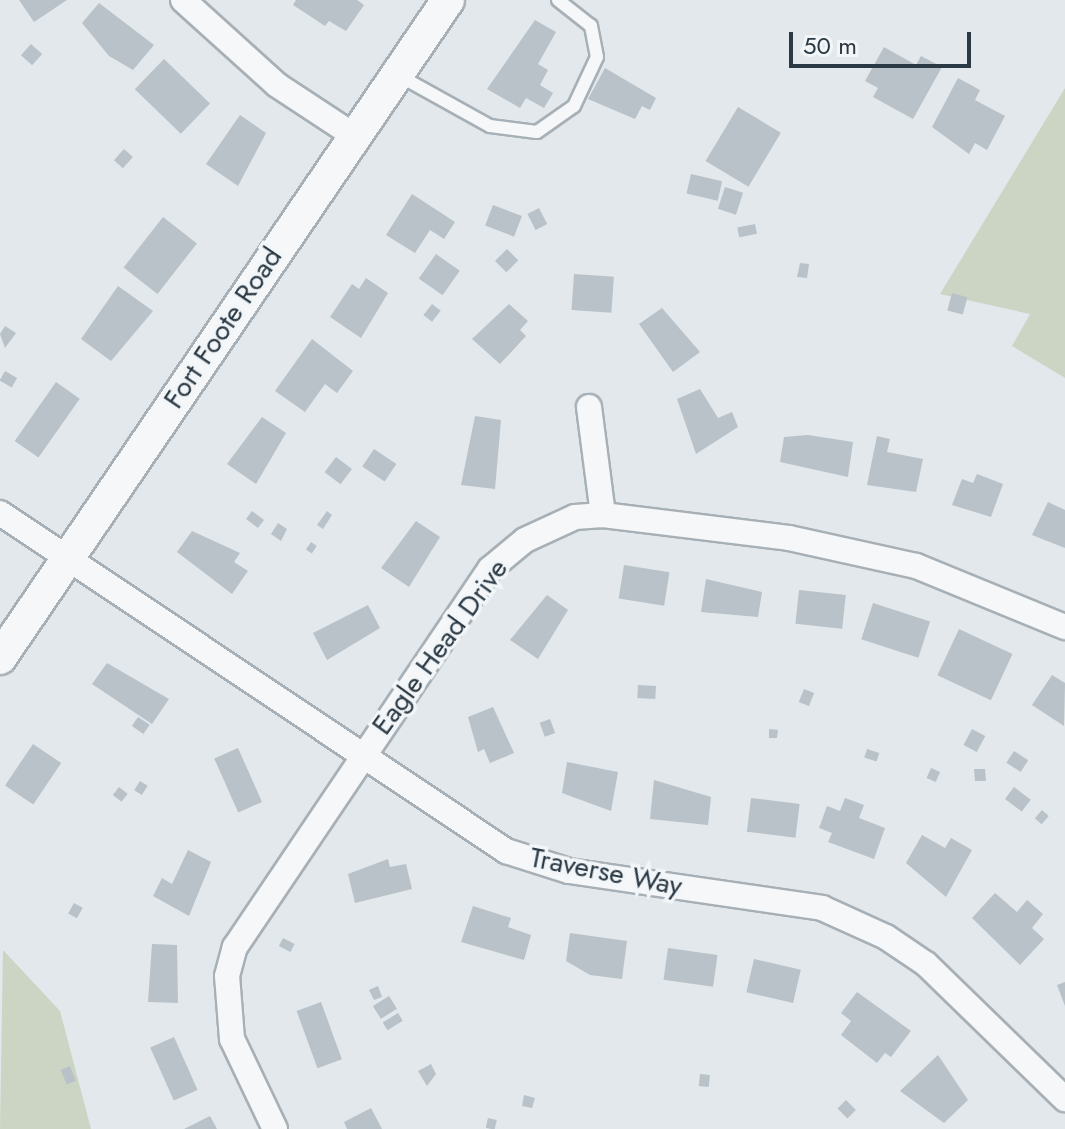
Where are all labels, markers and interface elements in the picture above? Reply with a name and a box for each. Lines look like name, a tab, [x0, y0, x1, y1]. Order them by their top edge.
scale bar	[793, 16, 975, 66]
text: 50 m	[803, 28, 857, 63]
street label: Fort Foote Road	[157, 241, 289, 415]
street label: Eagle Head Drive	[365, 553, 515, 741]
street label: Traverse Way	[527, 841, 685, 903]

